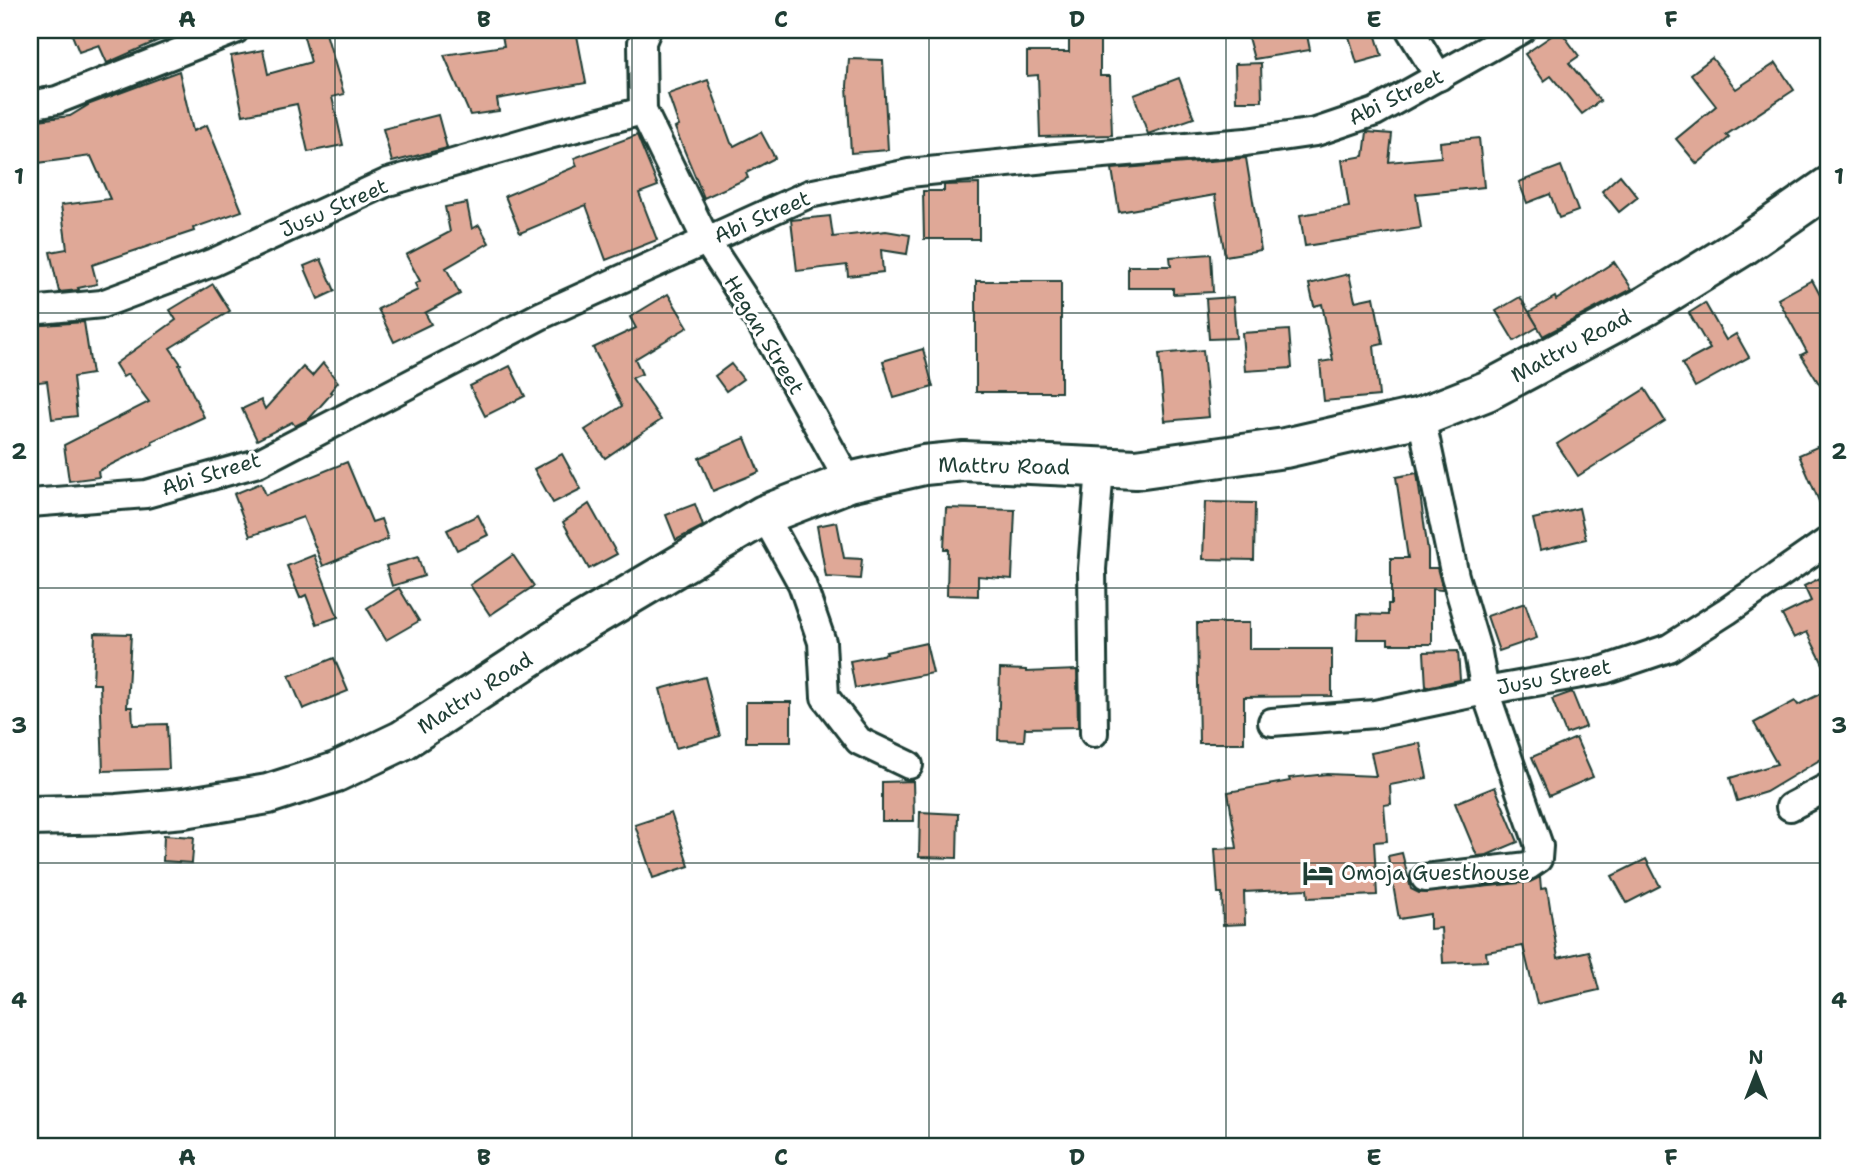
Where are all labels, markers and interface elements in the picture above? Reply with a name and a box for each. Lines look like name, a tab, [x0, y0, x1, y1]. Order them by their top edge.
text: A	[178, 4, 196, 34]
text: B	[477, 4, 491, 34]
text: C	[774, 4, 788, 34]
text: D	[1069, 4, 1085, 34]
text: E	[1366, 4, 1382, 34]
text: F	[1664, 4, 1678, 34]
street label: Abi Street	[1344, 62, 1448, 132]
text: 1	[14, 161, 24, 191]
text: 1	[1834, 161, 1844, 191]
street label: Jusu Street	[276, 172, 392, 244]
street label: Abi Street	[709, 184, 815, 250]
street label: Hegan Street	[717, 270, 811, 400]
street label: Mattru Road	[1506, 303, 1636, 389]
text: 2	[11, 436, 27, 466]
text: 2	[1831, 436, 1847, 466]
street label: Abi Street	[158, 446, 264, 502]
street label: Mattru Road	[938, 451, 1070, 481]
street label: Mattru Road	[412, 645, 538, 741]
street label: Jusu Street	[1495, 652, 1613, 702]
text: 3	[11, 710, 27, 740]
text: 3	[1831, 710, 1847, 740]
hotel icon: Omoja Guesthouse	[1301, 856, 1335, 890]
place label: Omoja Guesthouse	[1341, 859, 1530, 887]
text: 4	[11, 985, 27, 1015]
text: 4	[1831, 985, 1847, 1015]
north arrow	[1722, 1040, 1792, 1110]
text: N	[1748, 1045, 1764, 1070]
text: A	[178, 1142, 196, 1172]
text: B	[477, 1142, 491, 1172]
text: C	[774, 1142, 788, 1172]
text: D	[1069, 1142, 1085, 1172]
text: E	[1366, 1142, 1382, 1172]
text: F	[1664, 1142, 1678, 1172]

